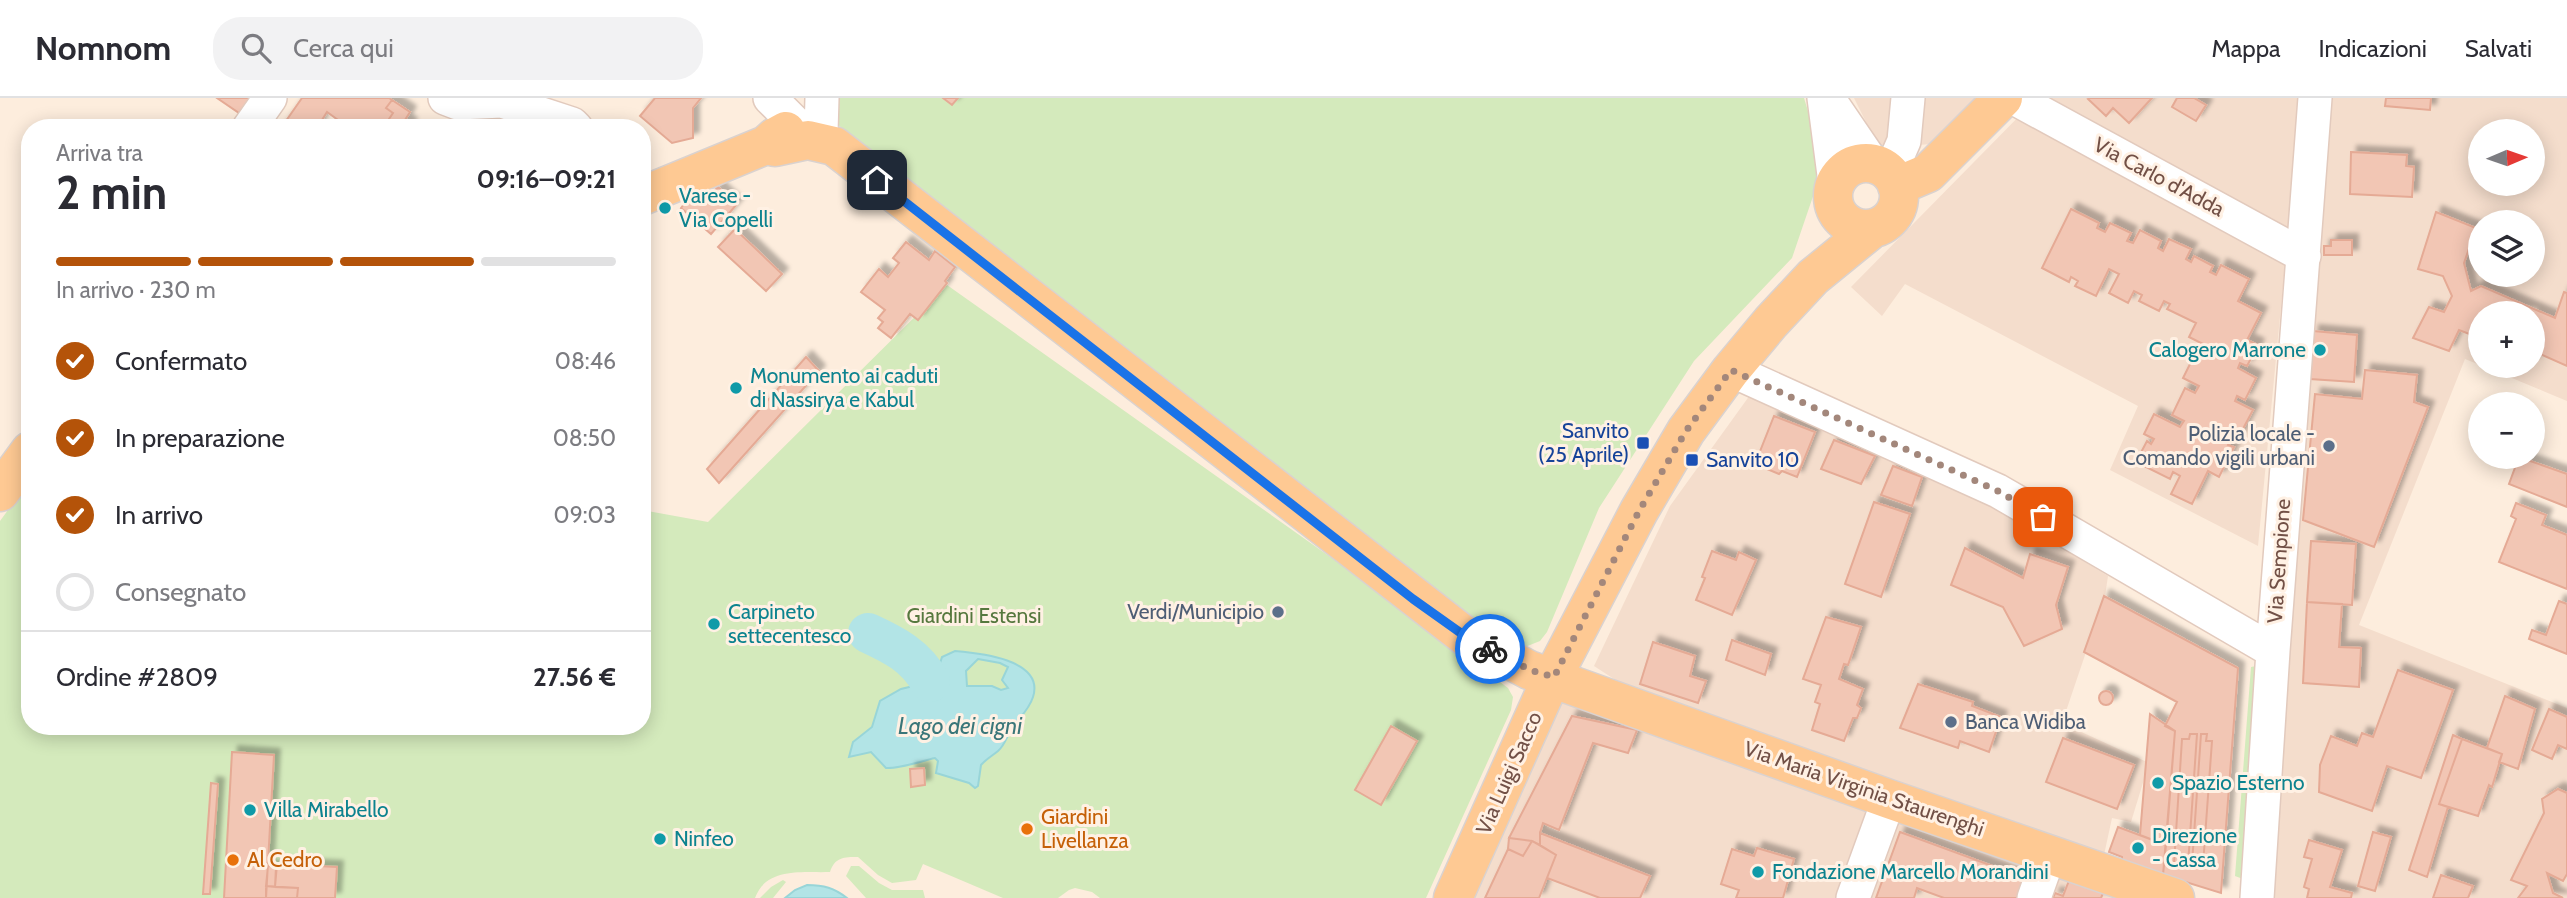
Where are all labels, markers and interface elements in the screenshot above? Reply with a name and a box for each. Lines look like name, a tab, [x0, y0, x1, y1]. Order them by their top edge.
search box	[213, 17, 703, 80]
text: Nomnom	[35, 28, 171, 68]
icon: search	[237, 29, 275, 67]
text: Cerca qui	[293, 32, 394, 64]
text: Mappa	[2211, 34, 2281, 63]
text: Indicazioni	[2319, 34, 2427, 63]
text: Salvati	[2465, 34, 2532, 63]
north arrow	[2468, 119, 2544, 196]
map controls	[2468, 119, 2545, 469]
street label: Via Carlo d'Adda	[2090, 132, 2229, 221]
text: Arriva tra	[56, 139, 143, 167]
pin	[847, 150, 907, 210]
icon: home	[858, 161, 896, 199]
text: 09:16–09:21	[477, 163, 616, 195]
text: 2 min	[56, 165, 167, 221]
place label: Varese - Via Copelli	[679, 183, 773, 232]
marker: Varese - Via Copelli	[657, 200, 673, 216]
button: layers	[2468, 210, 2545, 287]
text: In arrivo · 230 m	[56, 276, 216, 304]
button: +	[2468, 301, 2545, 378]
place label: Calogero Marrone	[2149, 337, 2306, 362]
icon: check	[56, 342, 94, 380]
marker: Calogero Marrone	[2312, 342, 2328, 358]
text: Confermato	[115, 345, 247, 377]
text: 08:46	[555, 347, 616, 375]
place label: Monumento ai caduti di Nassirya e Kabul	[750, 363, 938, 412]
marker: Monumento ai caduti di Nassirya e Kabul	[728, 380, 744, 396]
button: −	[2468, 392, 2545, 469]
place label: Sanvito (25 Aprile)	[1538, 418, 1629, 467]
icon: check	[56, 419, 94, 457]
place label: Polizia locale - Comando vigili urbani	[2123, 421, 2315, 470]
text: In preparazione	[115, 422, 285, 454]
text: 08:50	[553, 424, 616, 452]
marker: Sanvito (25 Aprile)	[1635, 435, 1651, 451]
marker: Polizia locale - Comando vigili urbani	[2321, 438, 2337, 454]
place label: Sanvito 10	[1706, 447, 1799, 472]
marker: Sanvito 10	[1684, 452, 1700, 468]
pin	[2013, 487, 2073, 547]
icon: check	[56, 496, 94, 534]
icon: bag	[2024, 498, 2062, 536]
street label: Via Sempione	[2262, 498, 2295, 624]
text: In arrivo	[115, 499, 203, 531]
text: 09:03	[554, 501, 616, 529]
text: Consegnato	[115, 576, 246, 608]
place label: Carpineto settecentesco	[728, 599, 851, 648]
place label: Verdi/Municipio	[1127, 599, 1264, 624]
park label: Giardini Estensi	[907, 603, 1041, 628]
marker: Verdi/Municipio	[1270, 604, 1286, 620]
courier	[1455, 614, 1525, 684]
marker: Carpineto settecentesco	[706, 616, 722, 632]
icon: bike	[1471, 630, 1509, 668]
text: Ordine #2809	[56, 661, 218, 693]
text: 27.56 €	[533, 661, 616, 693]
street label: Via Luigi Sacco	[1470, 708, 1547, 838]
place label: Banca Widiba	[1965, 709, 2086, 734]
water label: Lago dei cigni	[898, 712, 1023, 740]
marker: Banca Widiba	[1943, 714, 1959, 730]
street label: Via Maria Virginia Staurenghi	[1741, 736, 1987, 841]
place label: Spazio Esterno	[2172, 770, 2304, 795]
marker: Spazio Esterno	[2150, 775, 2166, 791]
place label: Villa Mirabello	[264, 797, 389, 822]
marker: Villa Mirabello	[242, 802, 258, 818]
place label: Giardini Livellanza	[1041, 804, 1129, 853]
marker: Giardini Livellanza	[1019, 821, 1035, 837]
place label: Direzione - Cassa	[2152, 823, 2237, 872]
place label: Ninfeo	[674, 826, 734, 851]
marker: Ninfeo	[652, 831, 668, 847]
marker: Direzione - Cassa	[2130, 840, 2146, 856]
place label: Al Cedro	[247, 847, 322, 872]
marker: Al Cedro	[225, 852, 241, 868]
place label: Fondazione Marcello Morandini	[1772, 859, 2049, 884]
marker: Fondazione Marcello Morandini	[1750, 864, 1766, 880]

